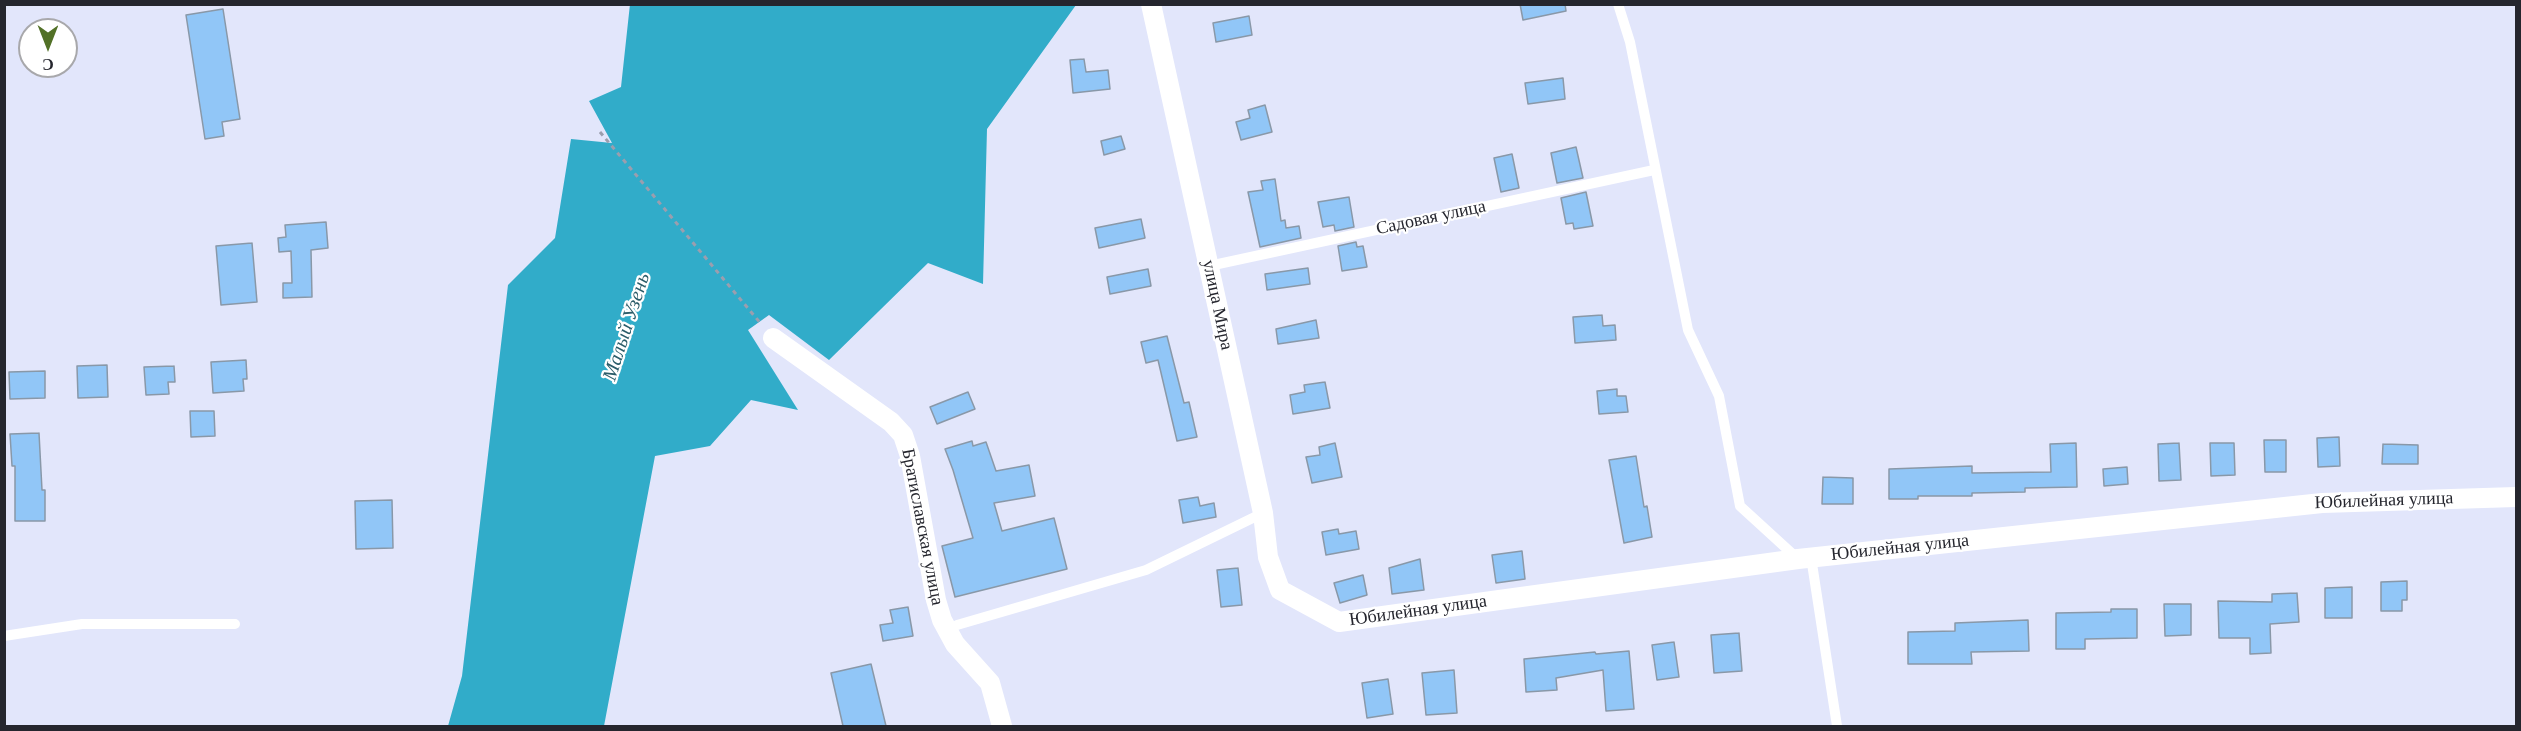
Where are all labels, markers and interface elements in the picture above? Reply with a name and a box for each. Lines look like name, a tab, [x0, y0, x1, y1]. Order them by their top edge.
north arrow	[18, 18, 78, 78]
text: С	[42, 56, 54, 73]
street label: Садовая улица	[1374, 196, 1488, 240]
street label: улица Мира	[1197, 258, 1237, 352]
water label: Малый Узень	[598, 270, 656, 384]
street label: Братиславская улица	[896, 447, 948, 607]
street label: Юбилейная улица	[2314, 488, 2454, 514]
street label: Юбилейная улица	[1830, 530, 1970, 566]
street label: Юбилейная улица	[1348, 591, 1488, 631]

